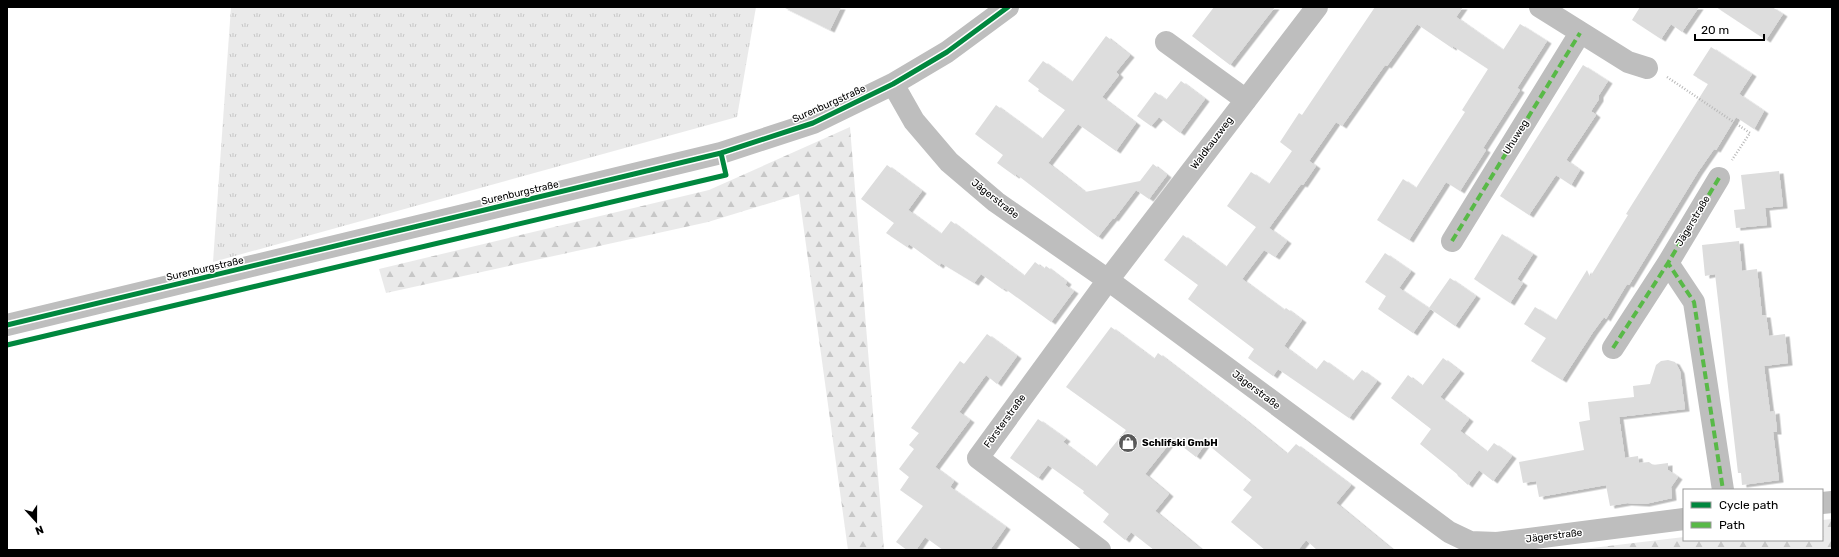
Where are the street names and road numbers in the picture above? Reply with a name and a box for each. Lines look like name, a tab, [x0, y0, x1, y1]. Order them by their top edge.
street label: Surenburgstraße	[790, 82, 868, 126]
street label: Waldkauzweg	[1188, 114, 1236, 172]
street label: Uhuweg	[1501, 117, 1531, 157]
street label: Jägerstraße	[969, 177, 1021, 221]
street label: Surenburgstraße	[480, 178, 560, 208]
street label: Jägerstraße	[1673, 193, 1713, 248]
street label: Surenburgstraße	[165, 254, 245, 284]
street label: Jägerstraße	[1230, 368, 1283, 412]
street label: Försterstraße	[982, 392, 1029, 450]
street label: Jägerstraße	[1525, 527, 1583, 545]

